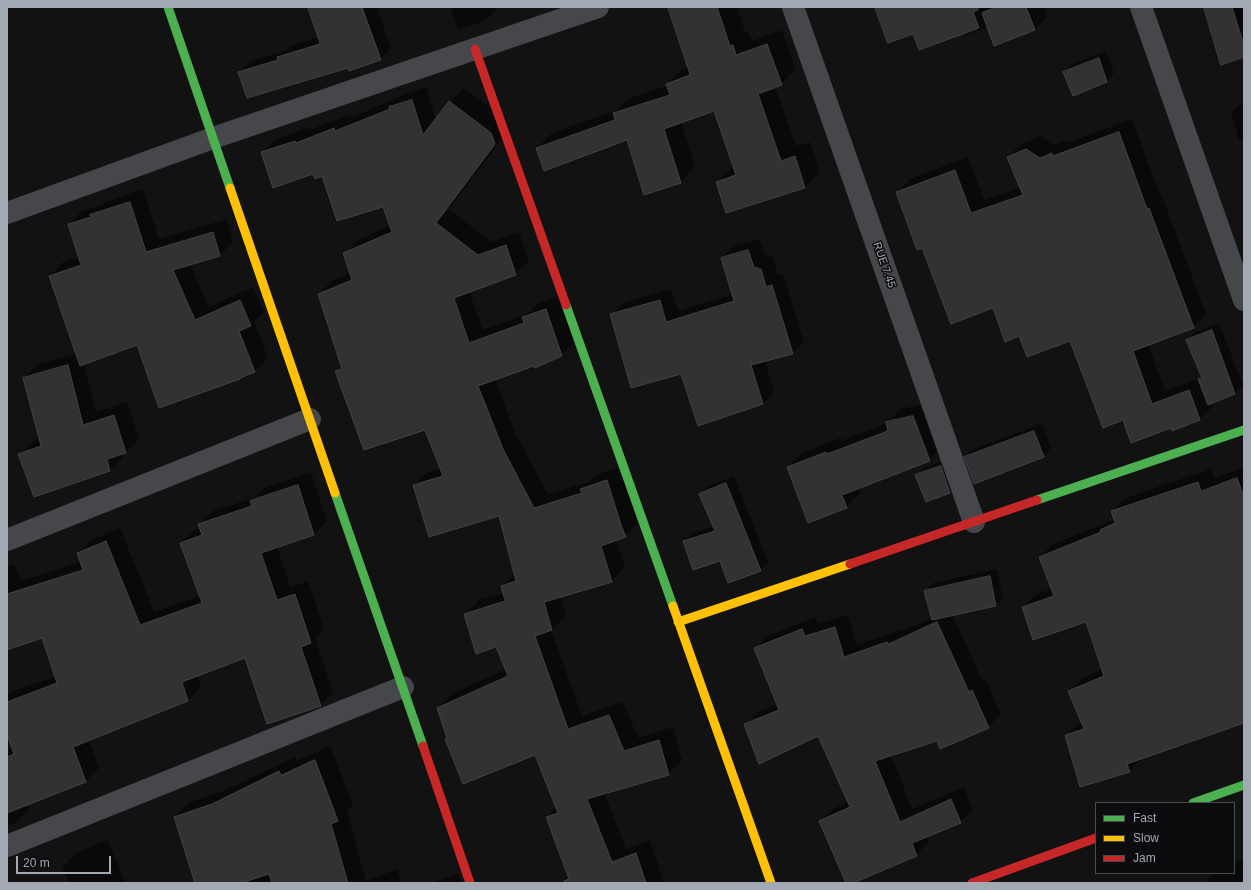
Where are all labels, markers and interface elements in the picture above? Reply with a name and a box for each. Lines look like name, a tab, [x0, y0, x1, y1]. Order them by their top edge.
street label: RUE 7.45	[870, 240, 898, 290]
legend	[1095, 802, 1235, 874]
text: Fast	[1133, 811, 1156, 825]
text: Slow	[1133, 831, 1159, 845]
scale bar	[18, 848, 113, 874]
text: Jam	[1133, 851, 1156, 865]
text: 20 m	[23, 856, 50, 870]

